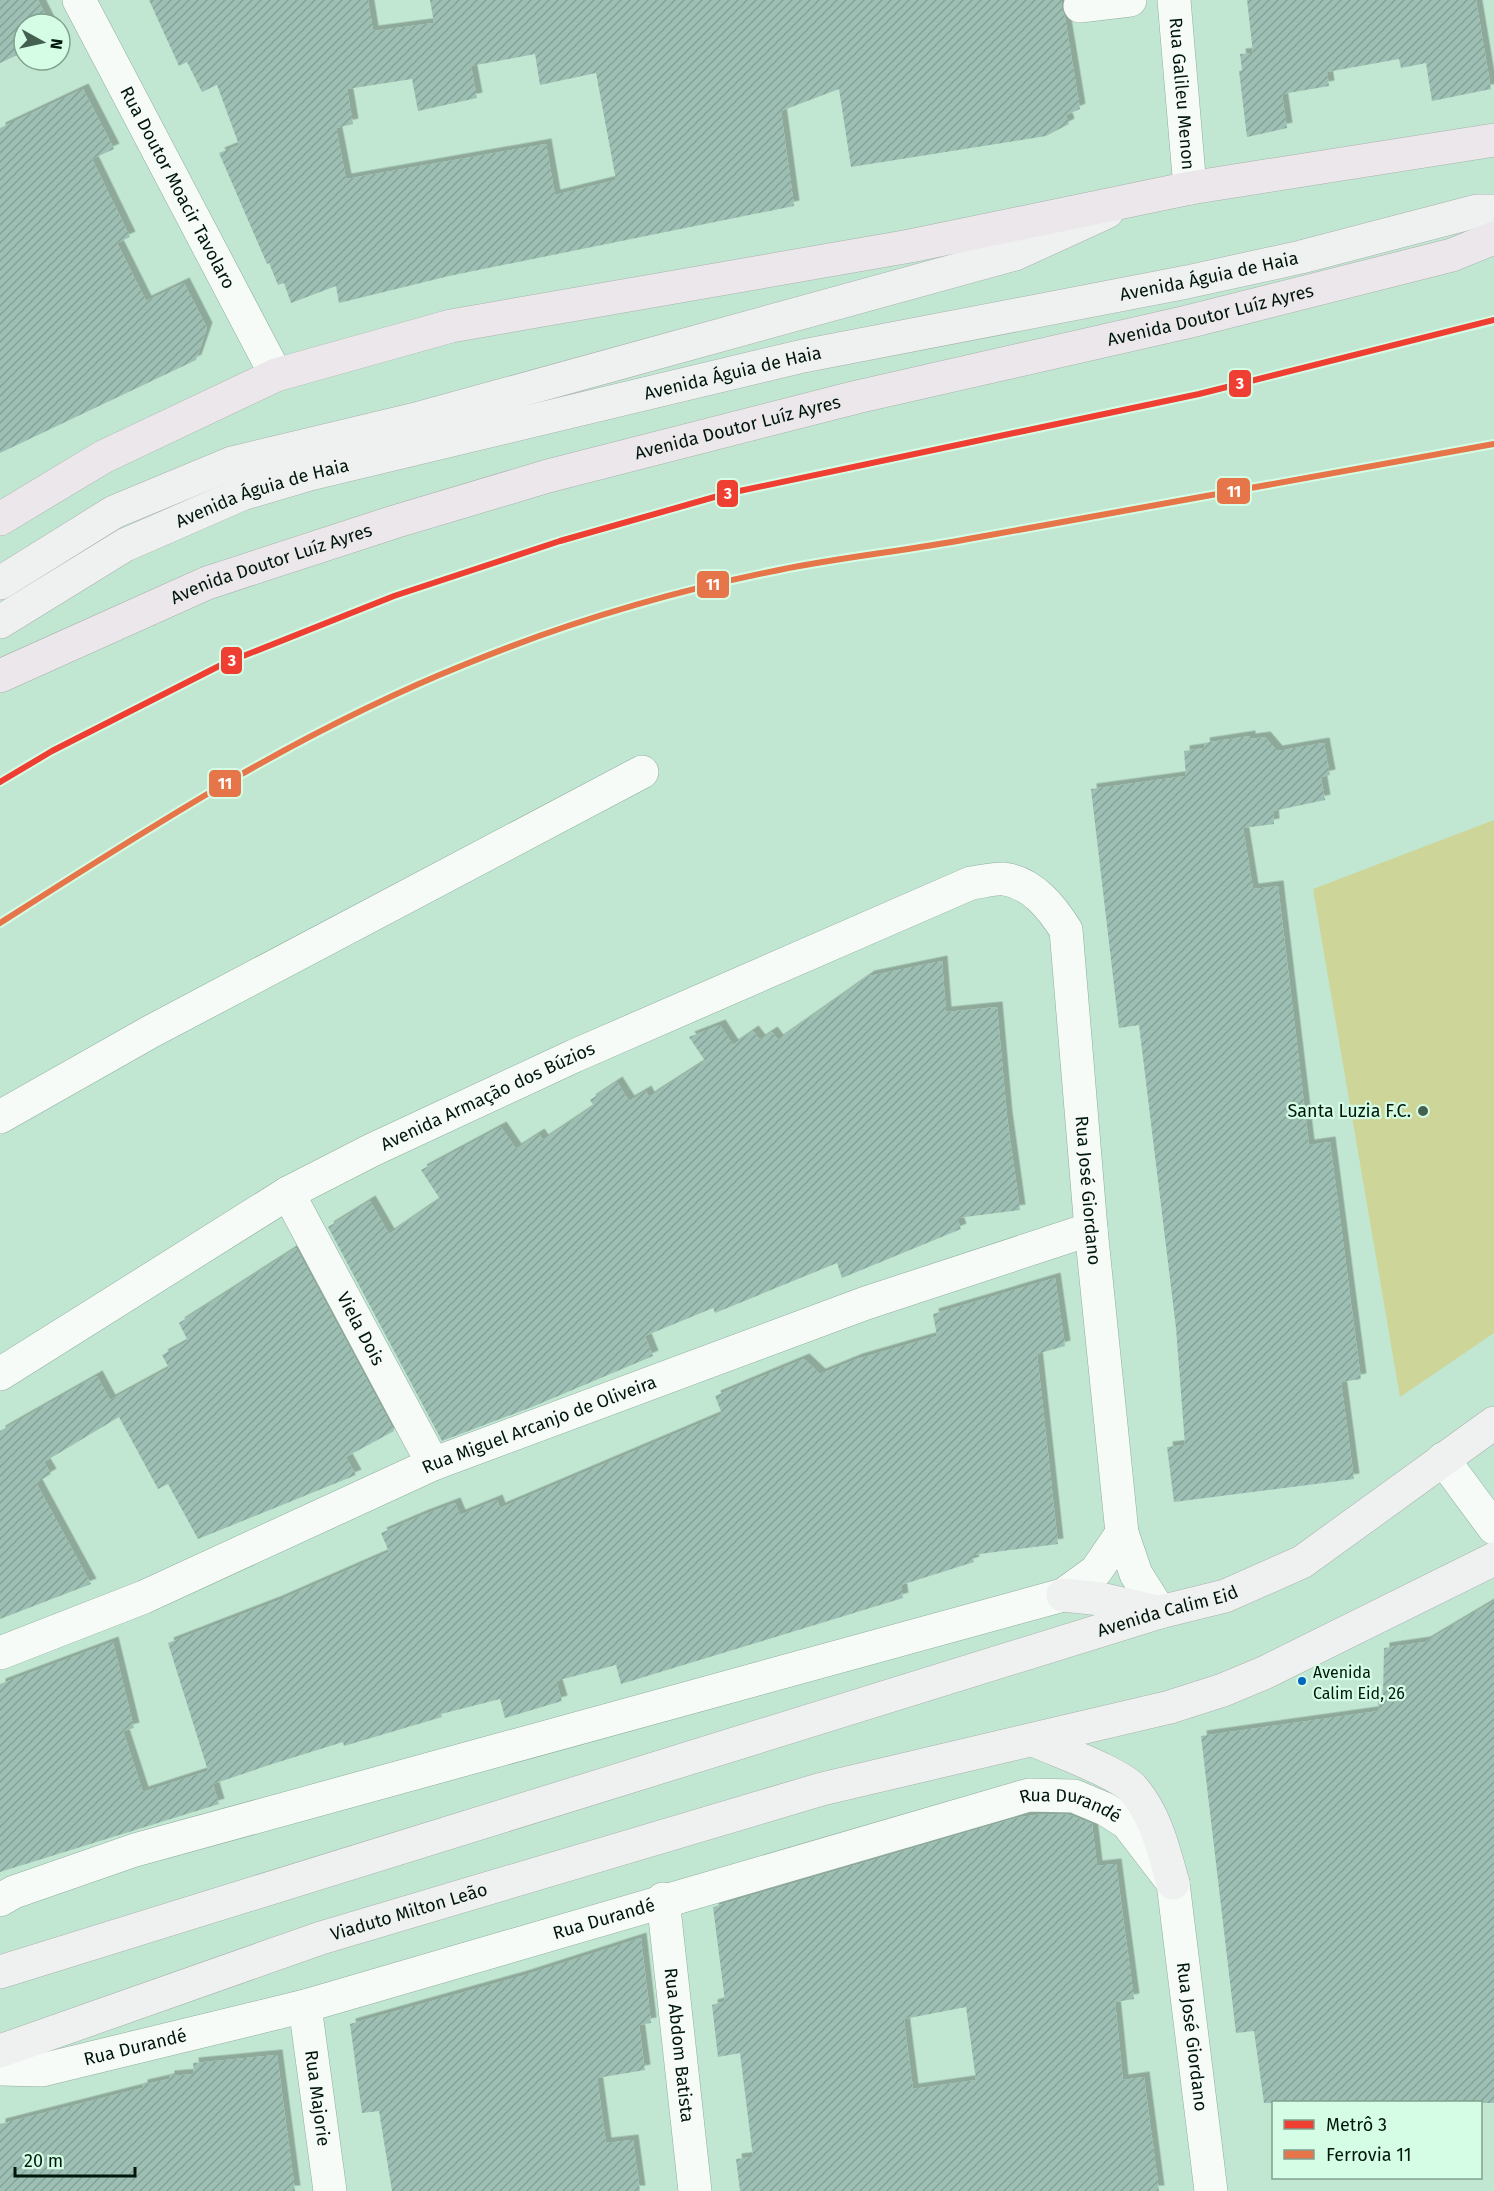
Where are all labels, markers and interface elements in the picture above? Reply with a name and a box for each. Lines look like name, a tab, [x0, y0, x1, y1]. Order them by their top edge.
north arrow	[12, 12, 72, 72]
street label: Rua Galileu Menon	[1165, 16, 1199, 171]
text: N	[46, 37, 67, 51]
street label: Rua Doutor Moacir Tavolaro	[115, 83, 240, 293]
street label: Avenida Águia de Haia	[1118, 247, 1300, 306]
street label: Avenida Doutor Luíz Ayres	[1105, 279, 1316, 351]
street label: Avenida Águia de Haia	[642, 342, 823, 405]
line badge: 3	[1228, 369, 1252, 398]
text: 3	[1235, 374, 1244, 393]
street label: Avenida Doutor Luíz Ayres	[632, 391, 843, 464]
street label: Avenida Águia de Haia	[172, 454, 351, 533]
line badge: 11	[1216, 477, 1251, 505]
line badge: 3	[716, 479, 739, 508]
text: 11	[1227, 482, 1241, 501]
text: 3	[723, 484, 732, 503]
street label: Avenida Doutor Luíz Ayres	[167, 519, 375, 609]
line badge: 11	[696, 570, 730, 599]
text: 11	[706, 575, 720, 594]
line badge: 3	[220, 646, 243, 675]
text: 3	[227, 651, 236, 670]
line badge: 11	[208, 769, 242, 798]
text: 11	[218, 774, 232, 793]
street label: Avenida Armação dos Búzios	[377, 1037, 598, 1155]
place label: Santa Luzia F.C.	[1287, 1100, 1411, 1122]
marker: Santa Luzia F.C.	[1416, 1104, 1430, 1118]
street label: Rua José Giordano	[1071, 1115, 1106, 1266]
street label: Viela Dois	[332, 1288, 389, 1369]
street label: Rua Miguel Arcanjo de Oliveira	[419, 1371, 660, 1479]
street label: Avenida Calim Eid	[1094, 1581, 1242, 1642]
place label: Avenida Calim Eid, 26	[1313, 1663, 1405, 1703]
marker: Avenida Calim Eid, 26	[1296, 1675, 1308, 1687]
street label: Rua Durandé	[1017, 1784, 1125, 1828]
street label: Viaduto Milton Leão	[328, 1878, 490, 1946]
street label: Rua Durandé	[550, 1894, 658, 1944]
street label: Rua José Giordano	[1172, 1961, 1212, 2112]
street label: Rua Abdom Batista	[660, 1967, 698, 2124]
street label: Rua Durandé	[82, 2024, 189, 2070]
street label: Rua Majorie	[300, 2049, 335, 2148]
legend	[1272, 2101, 1482, 2179]
text: Metrô 3	[1326, 2114, 1387, 2136]
scale bar	[15, 2140, 135, 2178]
text: Ferrovia 11	[1326, 2144, 1412, 2166]
text: 20 m	[24, 2150, 63, 2172]

